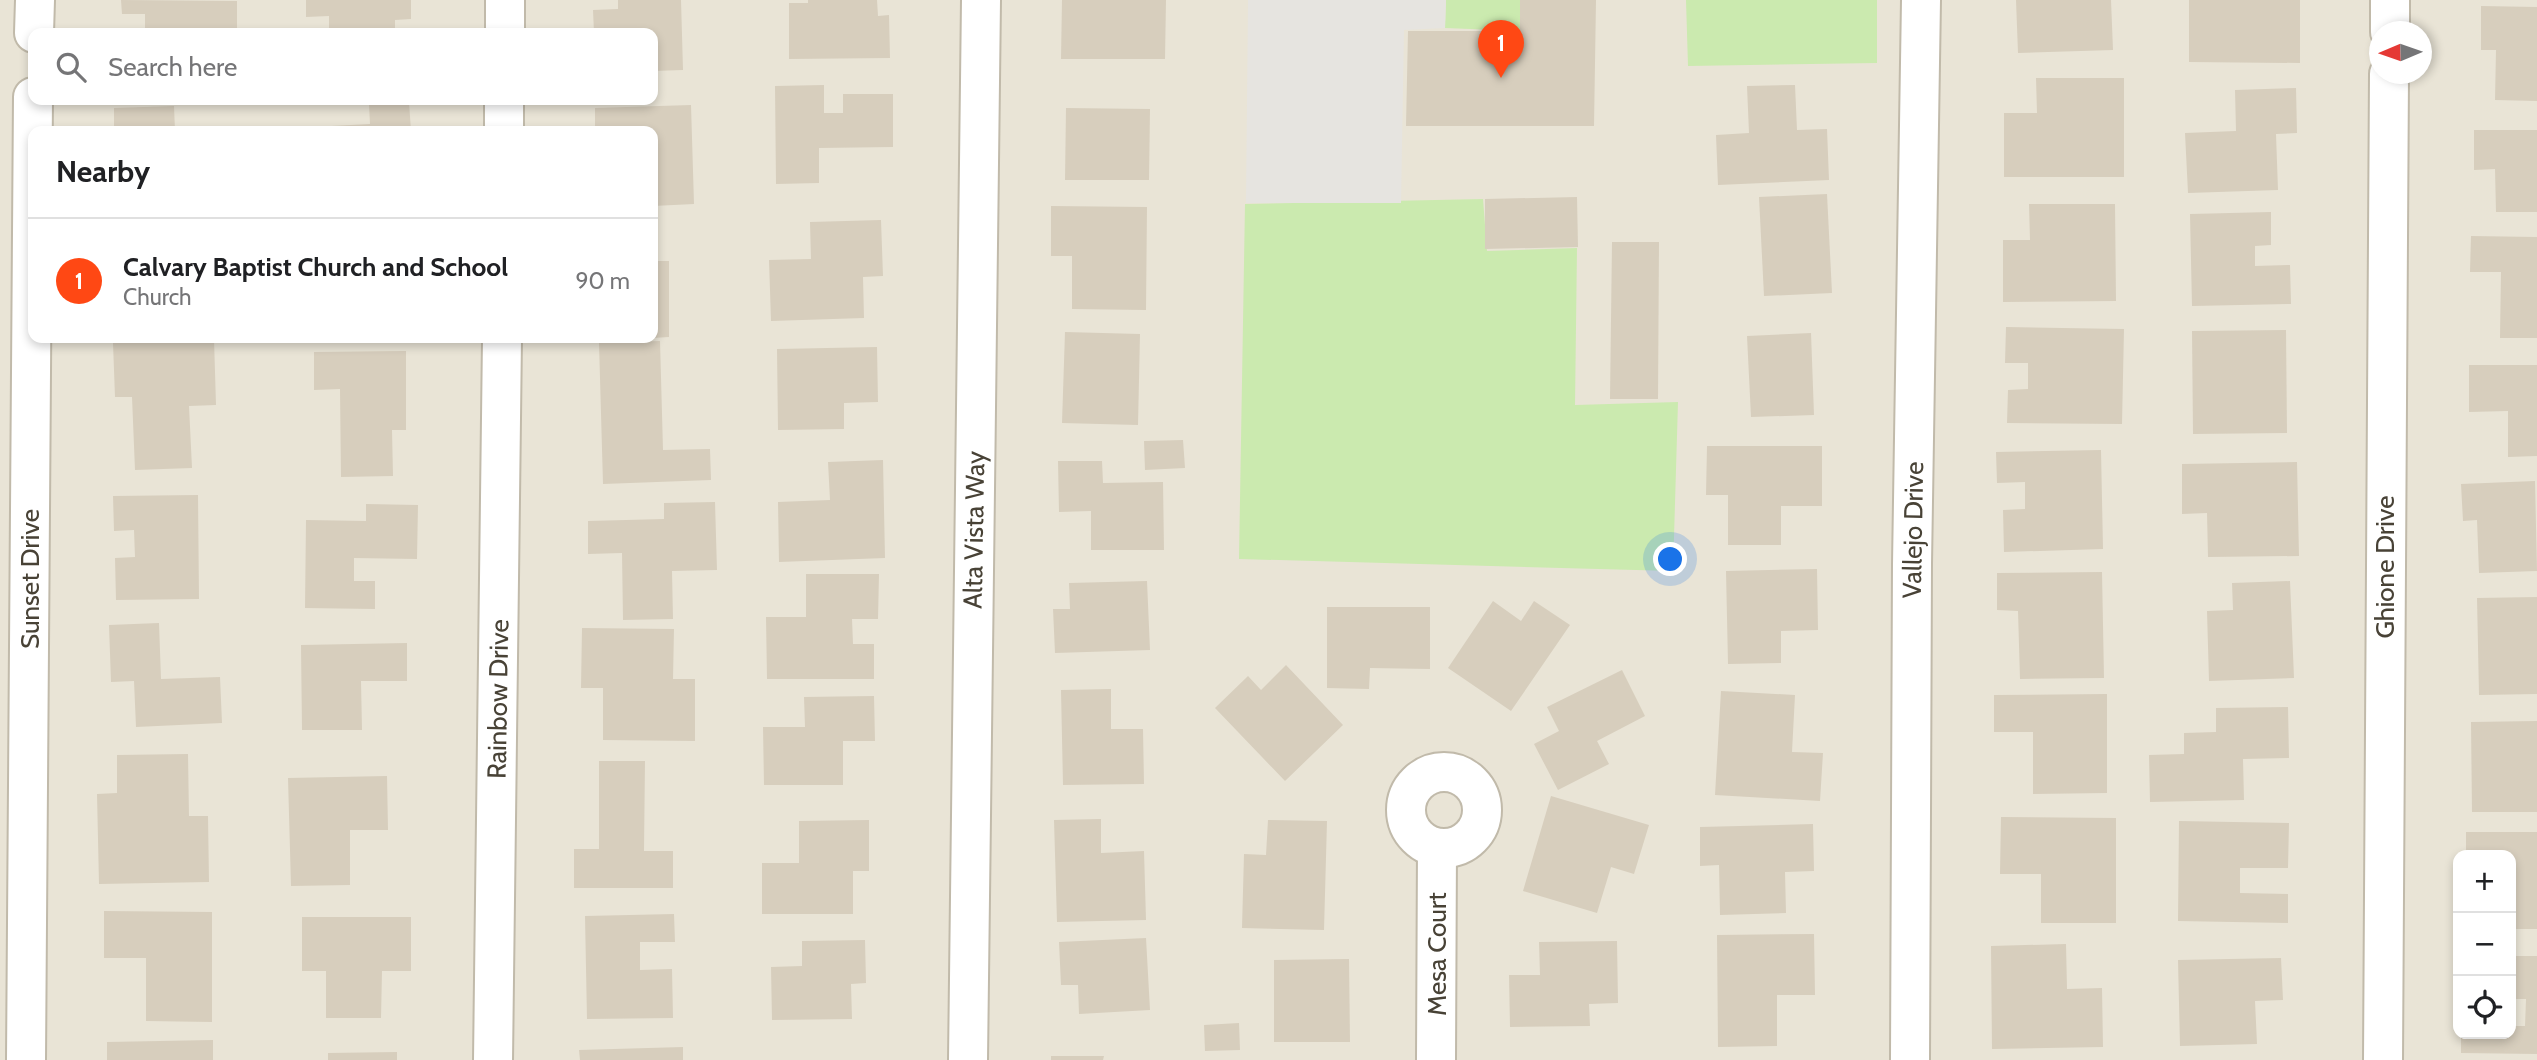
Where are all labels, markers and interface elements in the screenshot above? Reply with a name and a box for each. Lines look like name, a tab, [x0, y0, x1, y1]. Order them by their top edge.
pin: 1	[1478, 20, 1524, 78]
north arrow	[2369, 21, 2432, 84]
search box	[28, 28, 658, 105]
icon: search	[52, 48, 90, 86]
text: Search here	[108, 51, 237, 83]
text: Nearby	[56, 153, 150, 190]
text: Calvary Baptist Church and School	[123, 251, 508, 283]
text: 1	[75, 267, 83, 295]
text: 90 m	[576, 267, 630, 295]
text: Church	[123, 283, 192, 311]
street label: Alta Vista Way	[957, 451, 991, 609]
street label: Vallejo Drive	[1896, 461, 1930, 599]
street label: Ghione Drive	[2369, 495, 2401, 639]
street label: Sunset Drive	[14, 509, 46, 649]
your location	[1653, 542, 1687, 576]
street label: Rainbow Drive	[481, 619, 515, 779]
map controls	[2453, 850, 2516, 1039]
button: +	[2453, 850, 2516, 913]
street label: Mesa Court	[1421, 892, 1453, 1016]
button: −	[2453, 913, 2516, 976]
button: locate	[2453, 976, 2516, 1039]

